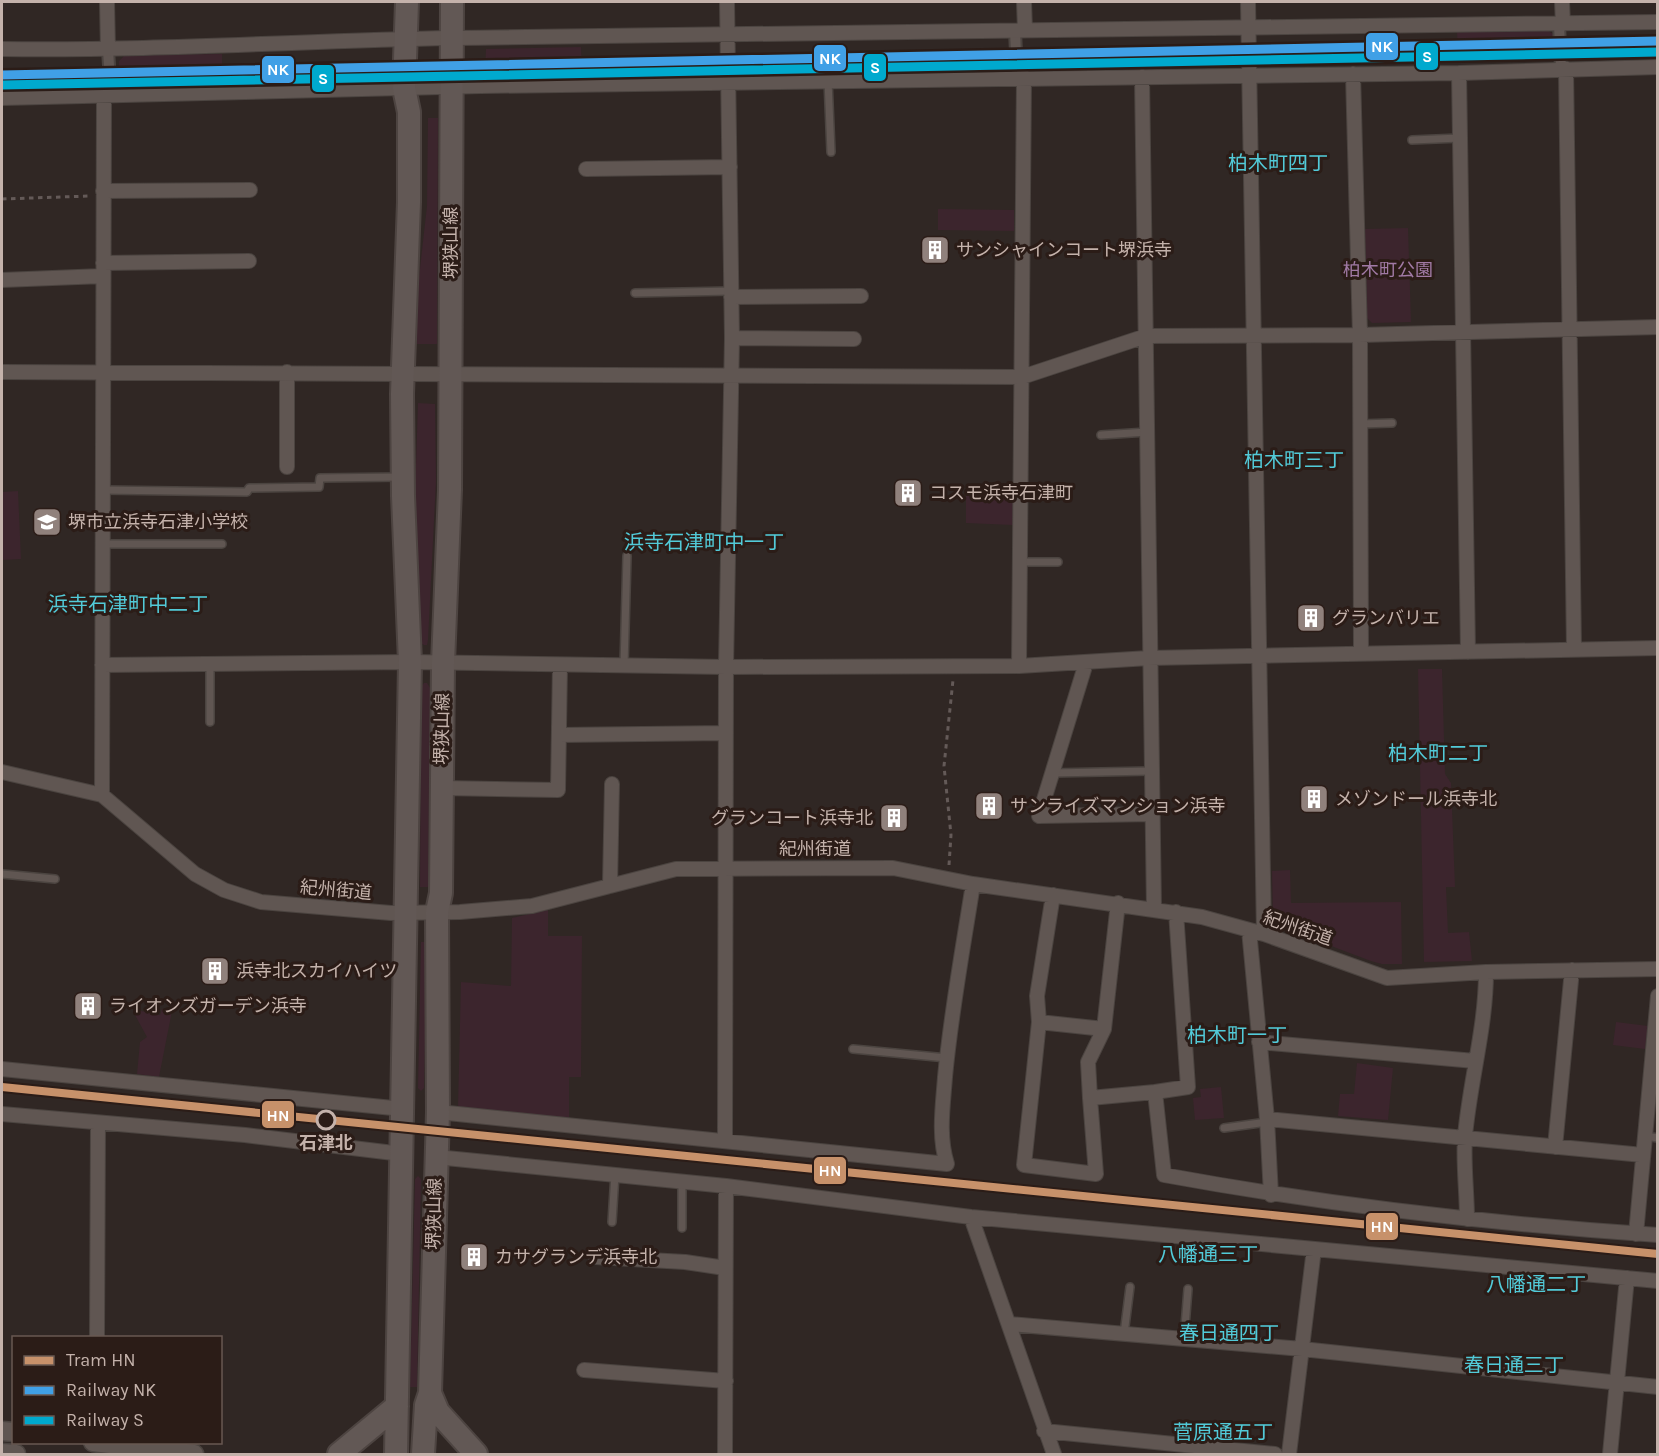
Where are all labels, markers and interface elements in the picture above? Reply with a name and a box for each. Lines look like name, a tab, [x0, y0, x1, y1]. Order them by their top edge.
line badge: NK	[1365, 32, 1399, 61]
text: NK	[1371, 37, 1394, 56]
line badge: S	[1415, 42, 1439, 71]
line badge: NK	[813, 44, 847, 72]
text: S	[1422, 47, 1432, 66]
text: NK	[819, 49, 842, 68]
line badge: S	[863, 53, 887, 82]
line badge: NK	[261, 55, 295, 84]
text: S	[870, 58, 880, 77]
text: NK	[267, 60, 290, 79]
line badge: S	[311, 64, 335, 93]
text: S	[318, 69, 328, 88]
district label: 柏木町四丁	[1228, 152, 1328, 175]
street label: 堺狭山線	[440, 207, 462, 279]
building icon: サンシャインコート堺浜寺	[919, 234, 951, 266]
place label: サンシャインコート堺浜寺	[956, 239, 1172, 261]
park label: 柏木町公園	[1343, 259, 1433, 281]
district label: 柏木町三丁	[1244, 449, 1344, 472]
building icon: コスモ浜寺石津町	[892, 477, 924, 509]
place label: コスモ浜寺石津町	[929, 482, 1073, 504]
school or university icon: 堺市立浜寺石津小学校	[31, 506, 63, 538]
place label: 堺市立浜寺石津小学校	[68, 511, 248, 533]
district label: 浜寺石津町中一丁	[624, 531, 784, 554]
district label: 浜寺石津町中二丁	[48, 593, 208, 616]
building icon: グランバリエ	[1295, 602, 1327, 634]
place label: グランバリエ	[1332, 607, 1440, 629]
street label: 堺狭山線	[430, 693, 454, 765]
district label: 柏木町二丁	[1388, 742, 1488, 765]
building icon: メゾンドール浜寺北	[1298, 783, 1330, 815]
place label: メゾンドール浜寺北	[1335, 788, 1497, 810]
building icon: サンライズマンション浜寺	[973, 790, 1005, 822]
place label: サンライズマンション浜寺	[1010, 795, 1225, 817]
building icon: グランコート浜寺北	[878, 802, 910, 834]
place label: グランコート浜寺北	[711, 807, 873, 829]
street label: 紀州街道	[779, 838, 851, 860]
street label: 紀州街道	[299, 876, 373, 904]
street label: 紀州街道	[1260, 906, 1336, 950]
building icon: 浜寺北スカイハイツ	[199, 955, 231, 987]
place label: 浜寺北スカイハイツ	[236, 960, 397, 982]
building icon: ライオンズガーデン浜寺	[72, 990, 104, 1022]
place label: ライオンズガーデン浜寺	[109, 995, 307, 1017]
district label: 柏木町一丁	[1187, 1024, 1287, 1047]
line badge: HN	[261, 1100, 295, 1129]
text: HN	[267, 1106, 289, 1125]
marker: 石津北	[316, 1110, 336, 1130]
place label: 石津北	[299, 1132, 353, 1154]
line badge: HN	[813, 1156, 847, 1185]
text: HN	[819, 1161, 841, 1180]
street label: 堺狭山線	[422, 1178, 446, 1250]
line badge: HN	[1365, 1212, 1399, 1241]
text: HN	[1371, 1217, 1393, 1236]
building icon: カサグランデ浜寺北	[458, 1241, 490, 1273]
district label: 八幡通三丁	[1158, 1243, 1258, 1266]
place label: カサグランデ浜寺北	[495, 1246, 657, 1268]
district label: 八幡通二丁	[1486, 1273, 1586, 1296]
district label: 春日通四丁	[1179, 1322, 1279, 1345]
legend	[12, 1336, 222, 1444]
text: Tram HN	[66, 1349, 136, 1371]
district label: 春日通三丁	[1464, 1354, 1564, 1377]
text: Railway NK	[66, 1379, 156, 1401]
text: Railway S	[66, 1409, 144, 1431]
district label: 菅原通五丁	[1173, 1421, 1273, 1444]

